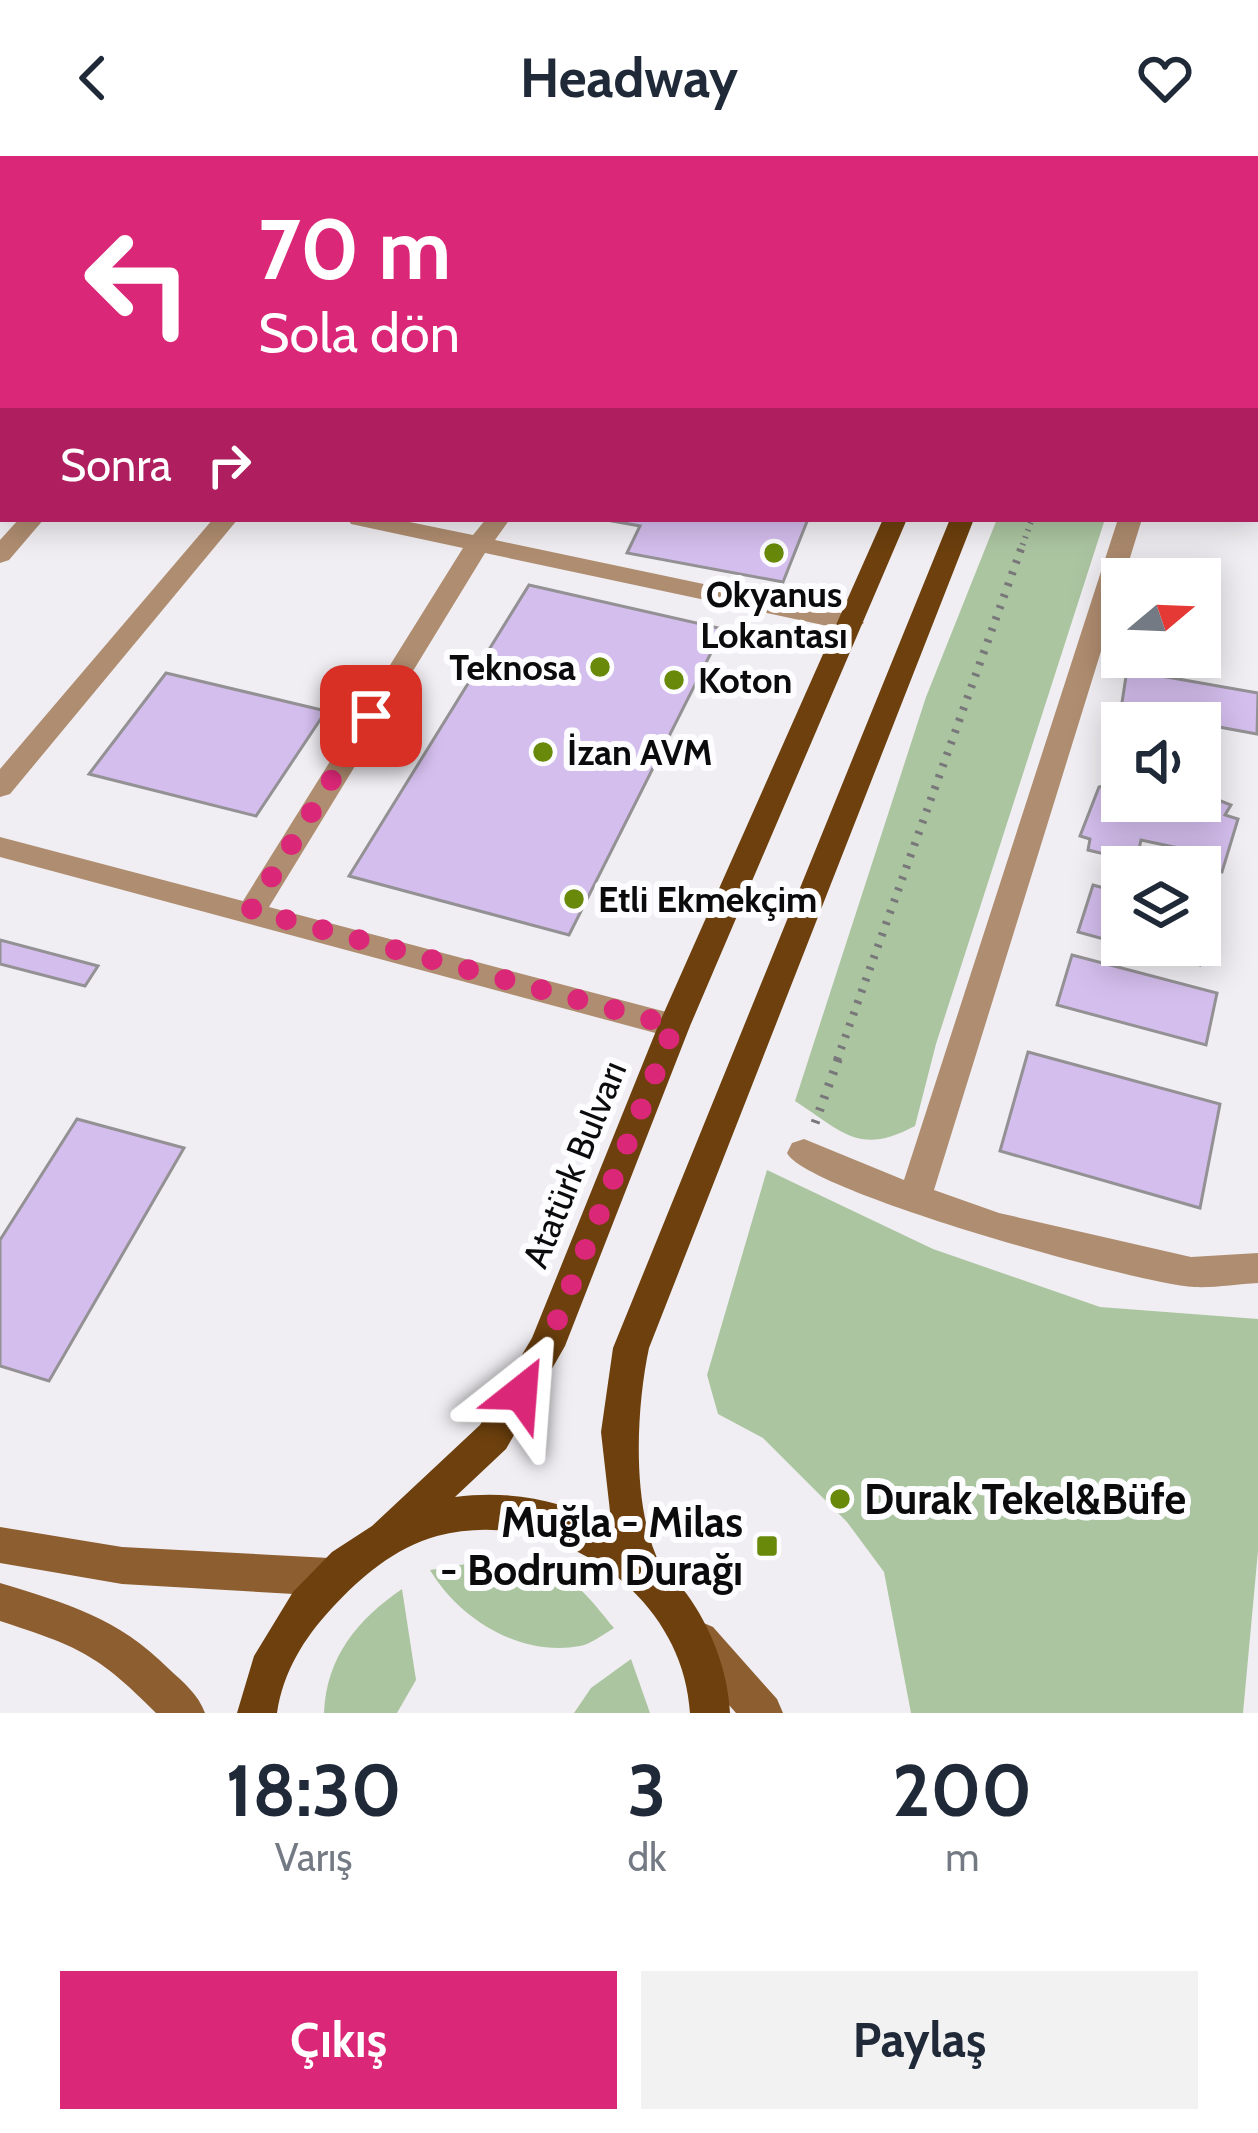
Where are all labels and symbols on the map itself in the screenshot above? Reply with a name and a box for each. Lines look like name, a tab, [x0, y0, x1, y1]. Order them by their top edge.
marker: Okyanus Lokantası	[761, 540, 787, 566]
north arrow	[1101, 558, 1221, 678]
place label: Okyanus Lokantası	[700, 572, 848, 657]
place label: Teknosa	[449, 645, 576, 689]
marker: Teknosa	[587, 654, 613, 680]
place label: Koton	[698, 658, 792, 702]
pin	[320, 665, 422, 767]
marker: Koton	[661, 667, 687, 693]
place label: İzan AVM	[567, 730, 712, 774]
marker: İzan AVM	[530, 739, 556, 765]
place label: Etli Ekmekçim	[598, 877, 817, 921]
marker: Etli Ekmekçim	[561, 886, 587, 912]
street label: Atatürk Bulvarı	[513, 1054, 635, 1274]
position arrow	[458, 1330, 584, 1456]
place label: Durak Tekel&Büfe	[864, 1473, 1186, 1525]
marker: Durak Tekel&Büfe	[827, 1486, 853, 1512]
place label: Muğla - Milas - Bodrum Durağı	[440, 1496, 743, 1596]
marker: Muğla - Milas - Bodrum Durağı	[754, 1533, 780, 1559]

